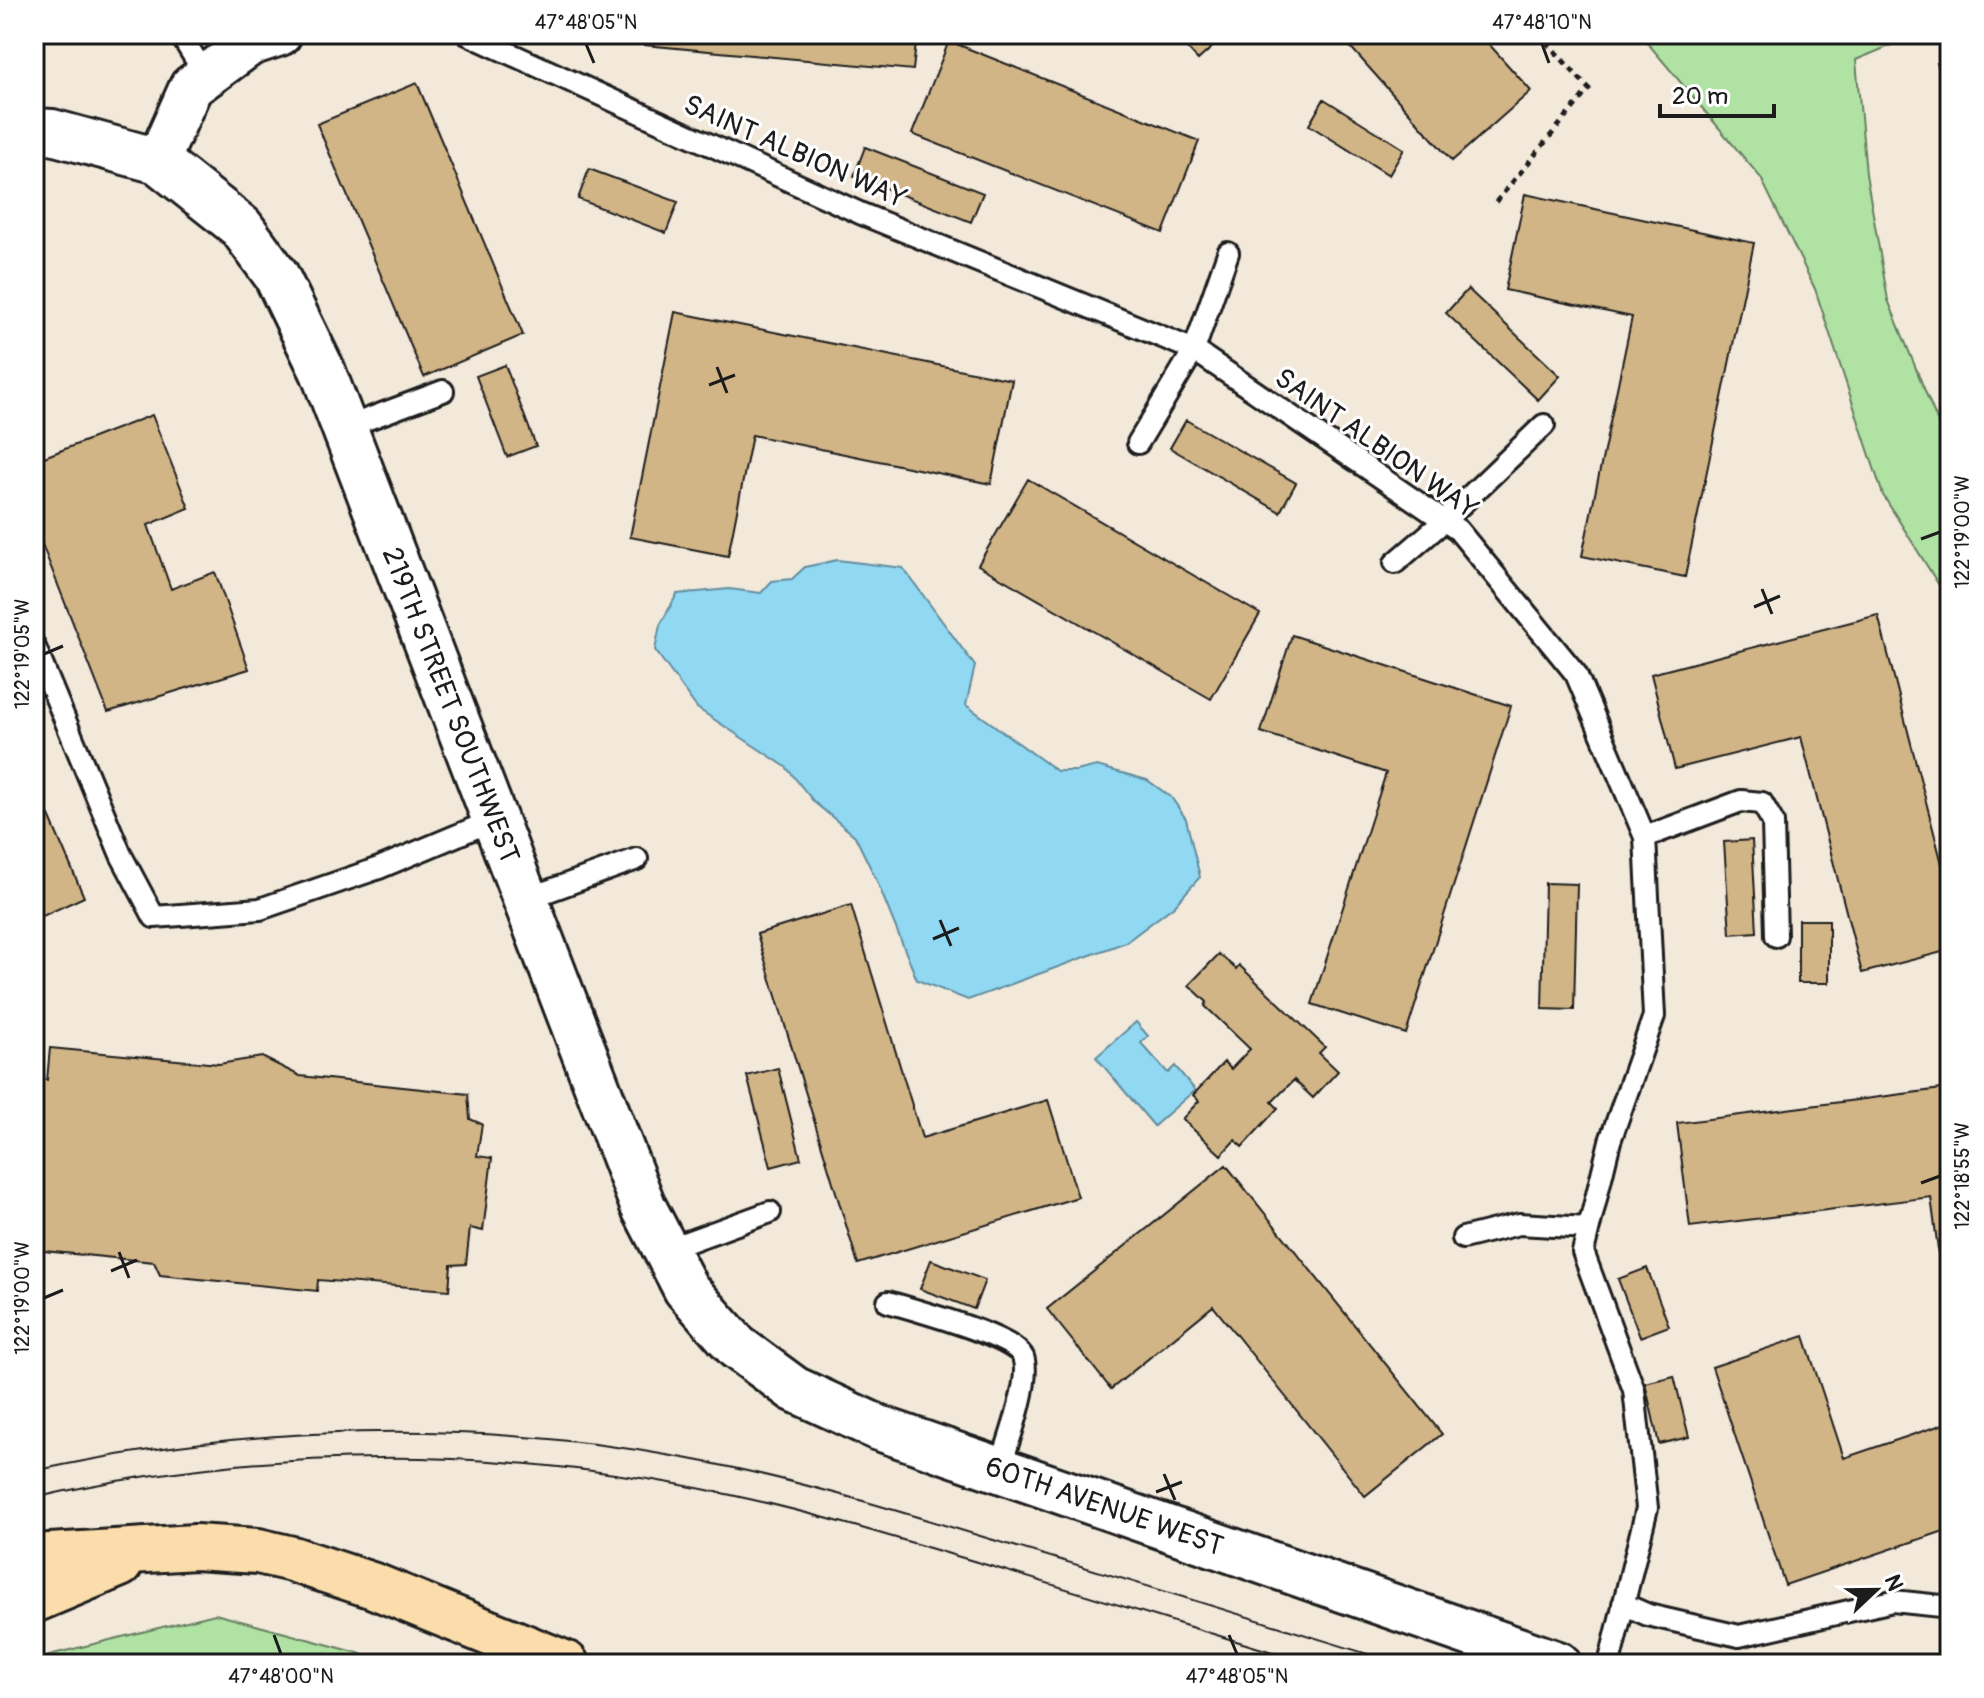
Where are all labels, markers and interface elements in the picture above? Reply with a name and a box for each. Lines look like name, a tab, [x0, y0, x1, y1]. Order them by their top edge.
text: 47°48'05"N	[535, 10, 637, 35]
text: 47°48'10"N	[1492, 10, 1592, 35]
scale bar	[1660, 68, 1774, 118]
text: 20 m	[1672, 82, 1728, 111]
street label: SAINT ALBION WAY	[678, 87, 912, 217]
street label: SAINT ALBION WAY	[1268, 361, 1484, 527]
text: 122°19'00"W	[1950, 475, 1975, 589]
street label: 219TH STREET SOUTHWEST	[374, 542, 527, 868]
text: 122°19'05"W	[10, 599, 35, 709]
text: 122°18'55"W	[1950, 1122, 1975, 1230]
text: 122°19'00"W	[10, 1241, 35, 1355]
street label: 60TH AVENUE WEST	[981, 1449, 1228, 1564]
north arrow	[1836, 1550, 1916, 1630]
text: N	[1878, 1571, 1909, 1595]
text: 47°48'00"N	[228, 1664, 334, 1689]
text: 47°48'05"N	[1186, 1664, 1288, 1689]

